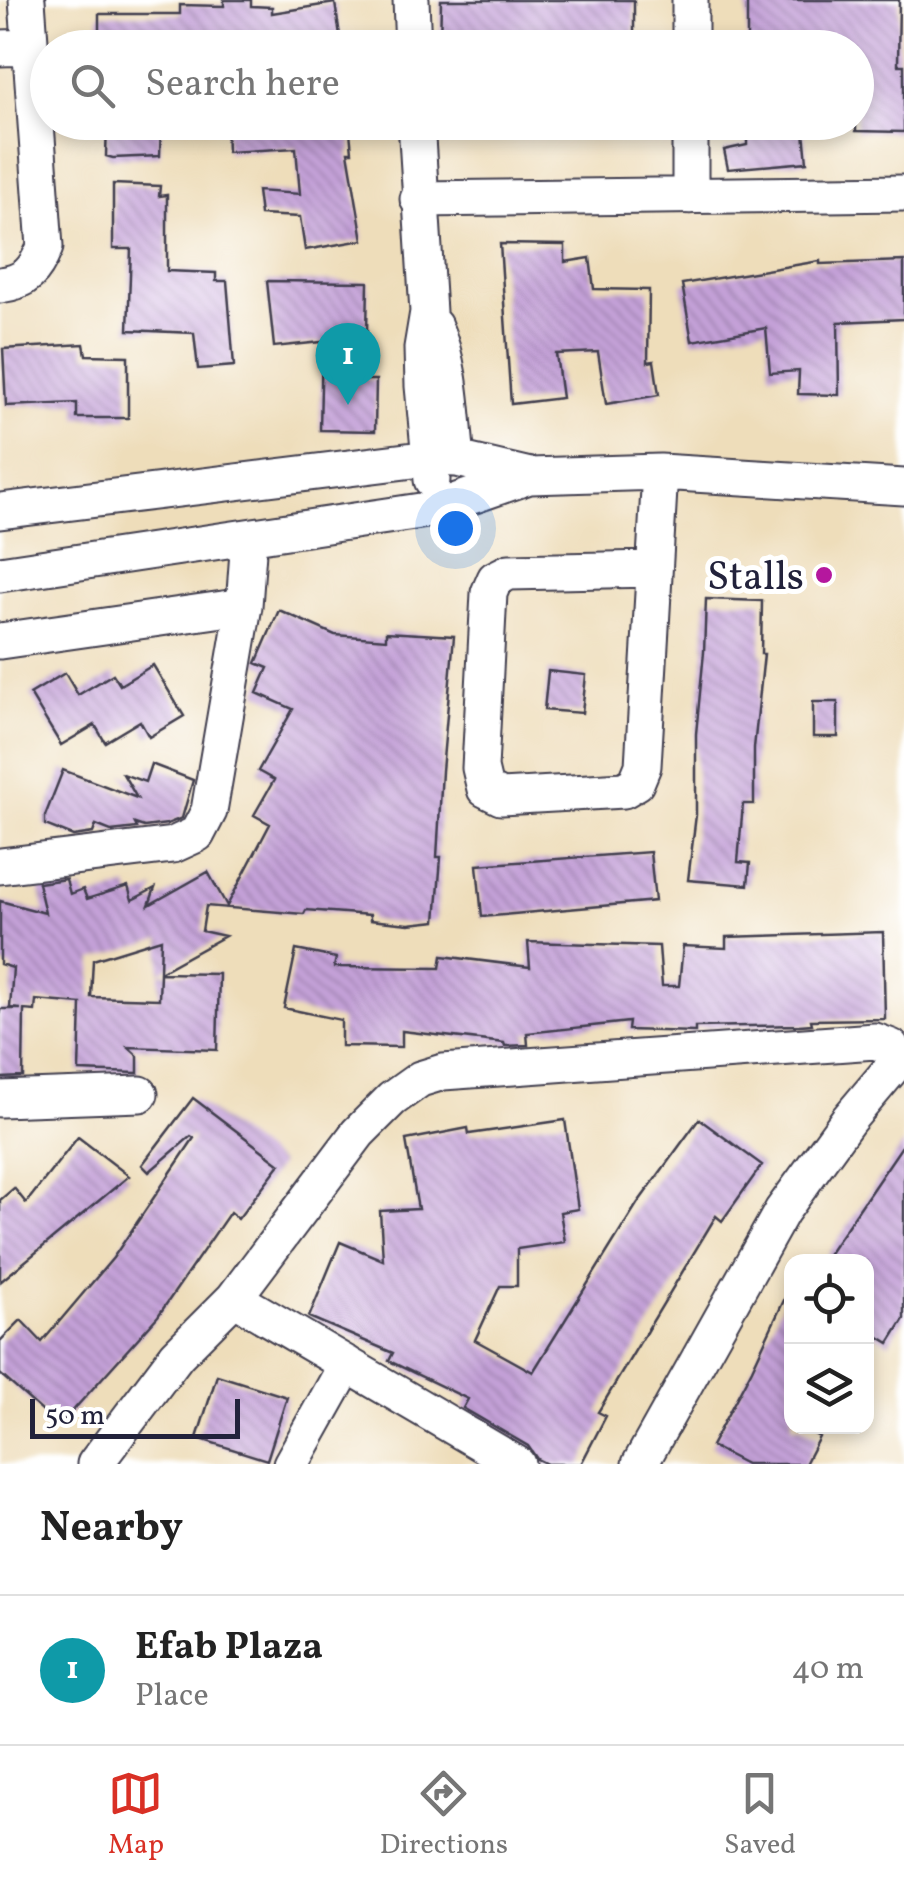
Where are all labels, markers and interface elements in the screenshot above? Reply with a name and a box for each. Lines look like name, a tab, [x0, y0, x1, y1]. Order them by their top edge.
search box	[30, 30, 874, 140]
icon: search	[65, 58, 120, 113]
text: Search here	[145, 59, 340, 112]
pin: 1	[316, 322, 380, 405]
your location	[430, 503, 481, 554]
place label: Stalls	[707, 551, 804, 607]
marker: Stalls	[813, 564, 835, 586]
map controls	[784, 1254, 874, 1434]
button: locate	[784, 1254, 874, 1344]
button: layers	[784, 1344, 874, 1434]
scale bar	[30, 1394, 240, 1438]
text: 50 m	[45, 1397, 105, 1436]
text: Nearby	[40, 1500, 183, 1559]
text: Efab Plaza	[135, 1622, 323, 1675]
text: 1	[66, 1648, 79, 1692]
text: 40 m	[792, 1648, 864, 1692]
text: Place	[135, 1675, 209, 1719]
tab: Map	[108, 1766, 164, 1865]
tab: Directions	[380, 1766, 508, 1865]
tab: Saved	[724, 1766, 796, 1865]

